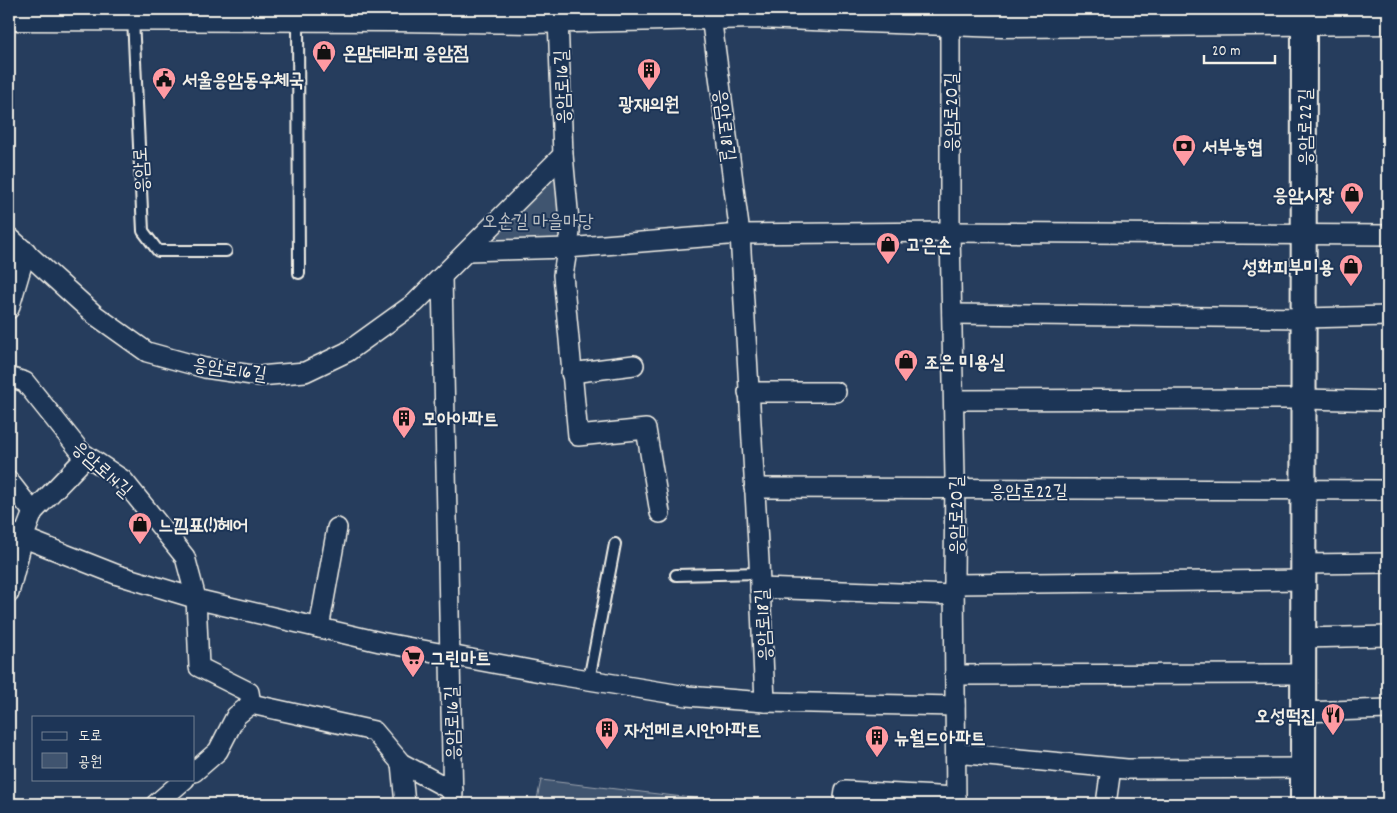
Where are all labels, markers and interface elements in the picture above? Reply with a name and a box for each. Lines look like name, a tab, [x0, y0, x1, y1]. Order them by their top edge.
scale bar	[1204, 32, 1276, 64]
shop icon: 온맘테라피 응암점	[311, 39, 337, 73]
text: 20 m	[1212, 41, 1240, 63]
place label: 온맘테라피 응암점	[342, 42, 469, 69]
street label: 응암로16길	[550, 49, 579, 125]
building icon: 광재의원	[636, 57, 662, 91]
public building icon: 서울응암동우체국	[151, 66, 177, 100]
place label: 서울응암동우체국	[182, 69, 304, 96]
street label: 응암로20길	[940, 72, 967, 152]
street label: 응암로18길	[705, 88, 740, 163]
street label: 응암로22길	[1294, 88, 1321, 166]
place label: 광재의원	[618, 93, 680, 120]
bank icon: 서부농협	[1171, 133, 1197, 167]
place label: 서부농협	[1202, 136, 1263, 163]
street label: 응암로	[129, 146, 158, 193]
shop icon: 응암시장	[1339, 181, 1365, 215]
place label: 응암시장	[1273, 184, 1335, 211]
park label: 오손길 마을마당	[482, 210, 594, 237]
shop icon: 고은손	[875, 231, 901, 265]
place label: 고은손	[906, 234, 952, 261]
shop icon: 성화피부미용	[1338, 253, 1364, 287]
place label: 성화피부미용	[1242, 256, 1334, 283]
shop icon: 조은 미용실	[893, 348, 919, 382]
place label: 조은 미용실	[924, 351, 1006, 378]
street label: 응암로16길	[191, 353, 268, 390]
building icon: 모아아파트	[391, 405, 417, 439]
place label: 모아아파트	[422, 408, 498, 435]
street label: 응암로14길	[64, 436, 137, 505]
street label: 응암로20길	[945, 475, 972, 555]
street label: 응암로22길	[990, 480, 1068, 507]
shop icon: 느낌표(!)헤어	[127, 511, 153, 545]
place label: 느낌표(!)헤어	[158, 514, 248, 541]
street label: 응암로18길	[750, 588, 781, 662]
supermarket icon: 그린마트	[400, 644, 426, 678]
place label: 그린마트	[430, 647, 491, 674]
street label: 응암로16길	[440, 685, 469, 760]
restaurant icon: 오성떡집	[1320, 702, 1346, 736]
place label: 오성떡집	[1255, 705, 1316, 732]
legend	[32, 716, 195, 780]
building icon: 자선메르시안아파트	[594, 716, 620, 750]
place label: 자선메르시안아파트	[624, 719, 762, 746]
building icon: 뉴월드아파트	[864, 724, 890, 758]
text: 도로	[78, 726, 102, 748]
place label: 뉴월드아파트	[894, 727, 986, 754]
text: 공원	[78, 752, 102, 774]

